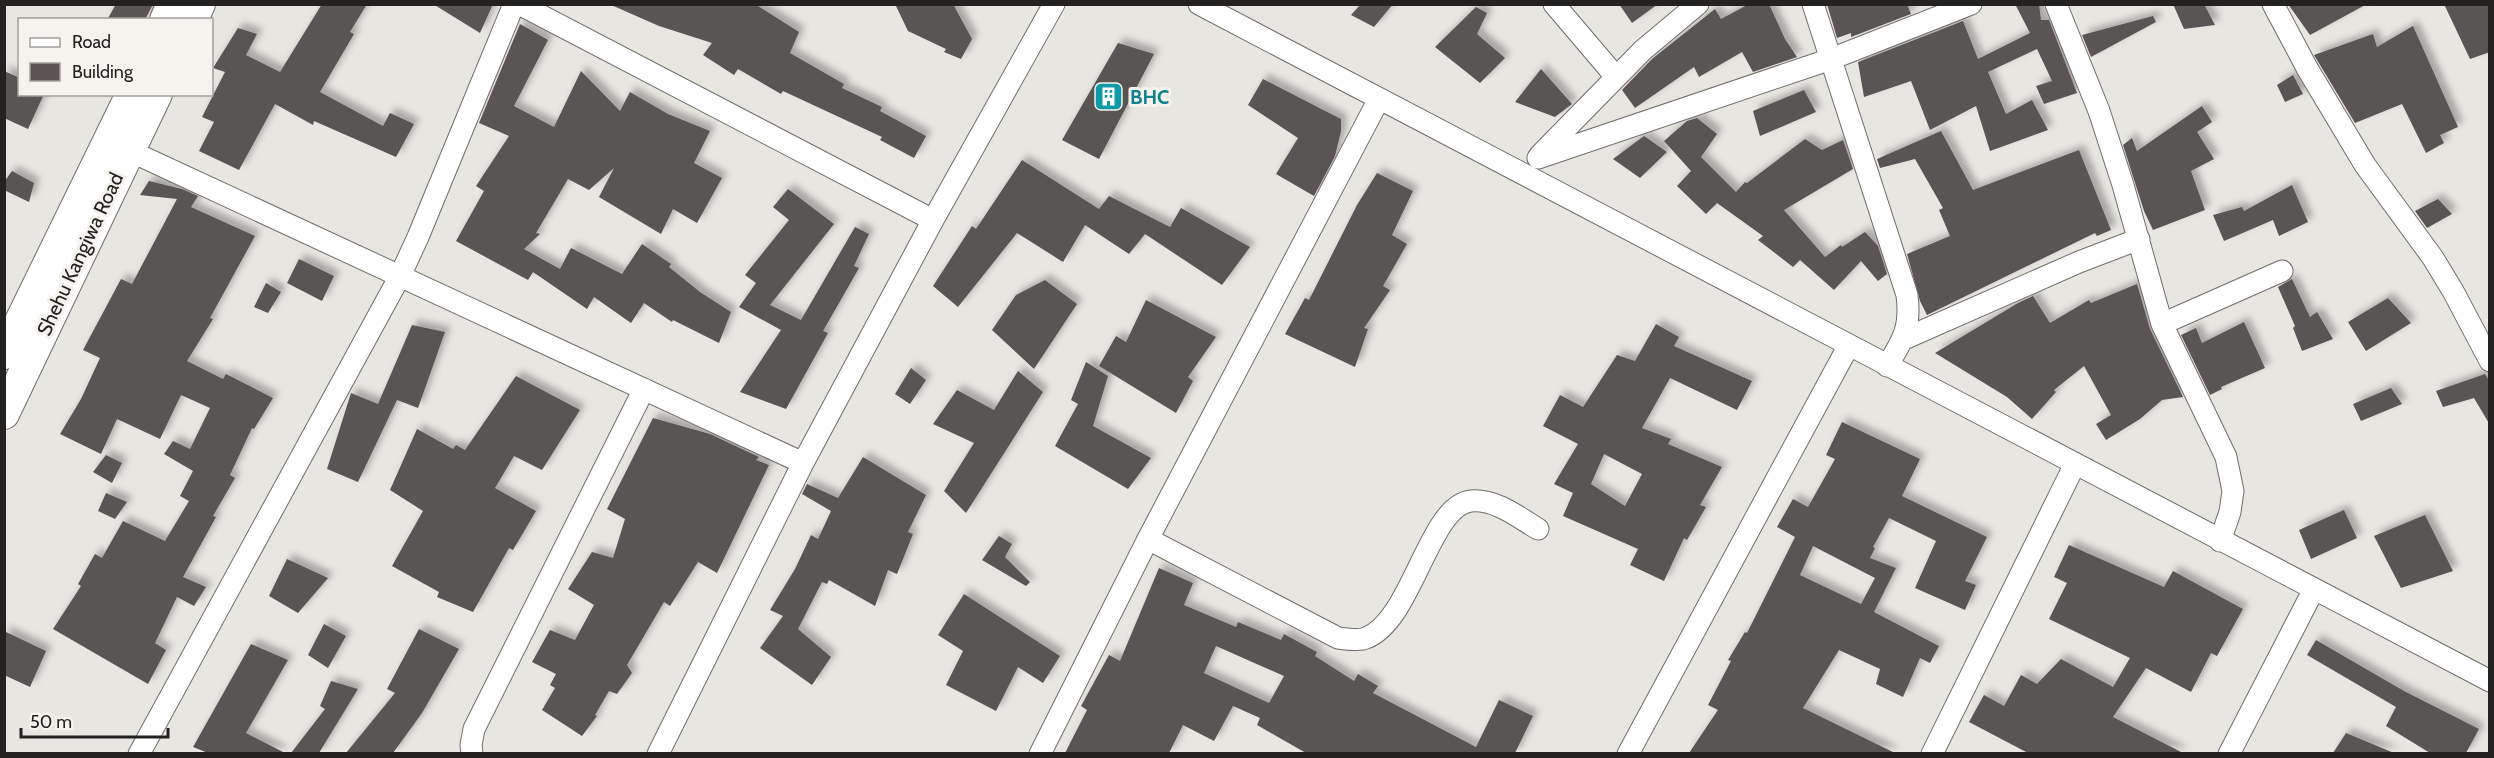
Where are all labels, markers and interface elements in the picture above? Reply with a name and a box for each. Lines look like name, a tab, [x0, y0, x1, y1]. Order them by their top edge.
legend	[18, 18, 213, 96]
text: Road	[72, 31, 111, 53]
text: Building	[72, 61, 134, 83]
building icon: BHC	[1093, 81, 1125, 113]
place label: BHC	[1130, 85, 1169, 109]
street label: Shehu Kangiwa Road	[32, 169, 128, 339]
scale bar	[21, 701, 168, 739]
text: 50 m	[30, 711, 72, 733]

